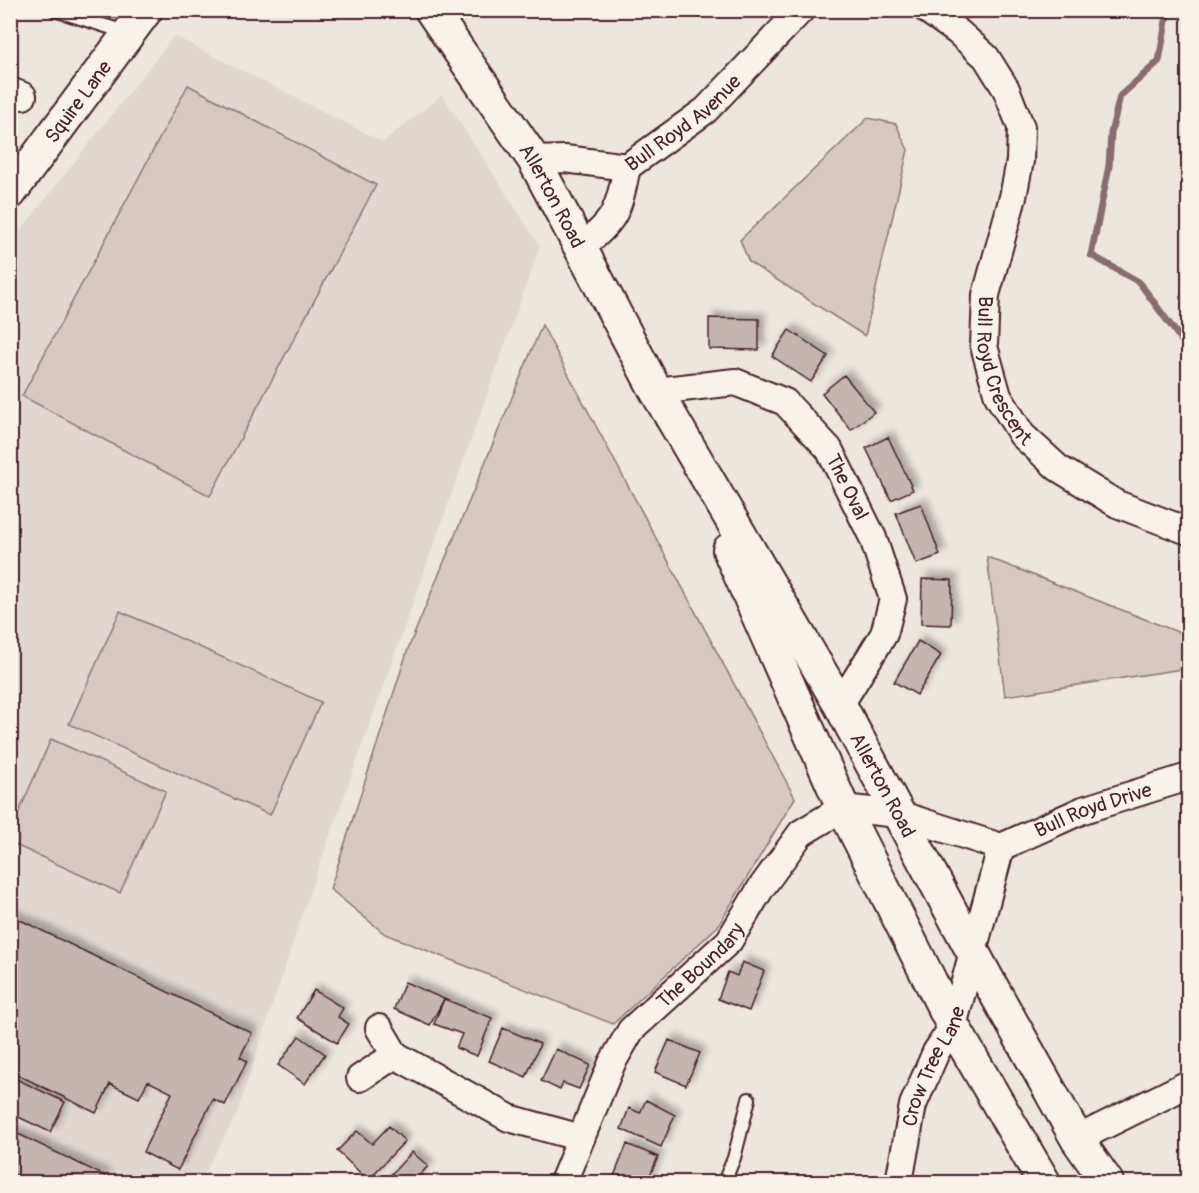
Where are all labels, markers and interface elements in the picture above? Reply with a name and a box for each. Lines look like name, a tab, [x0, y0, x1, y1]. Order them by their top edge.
street label: Squire Lane	[39, 55, 117, 148]
street label: Bull Royd Avenue	[620, 69, 746, 177]
street label: Allerton Road	[513, 139, 590, 252]
street label: Bull Royd Crescent	[971, 295, 1038, 451]
street label: The Oval	[820, 450, 874, 524]
street label: Allerton Road	[844, 729, 921, 842]
street label: Bull Royd Drive	[1031, 777, 1155, 843]
street label: The Boundary	[652, 918, 750, 1014]
street label: Crow Tree Lane	[897, 1004, 971, 1128]

